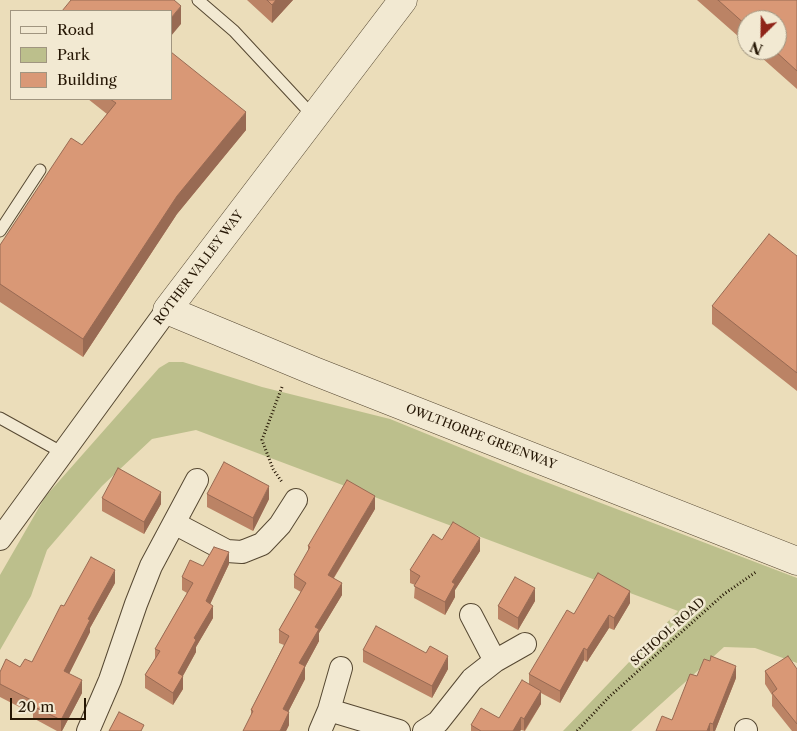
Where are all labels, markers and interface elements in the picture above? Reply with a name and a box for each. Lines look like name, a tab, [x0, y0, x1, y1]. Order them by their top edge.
legend	[10, 10, 172, 100]
north arrow	[737, 10, 787, 60]
text: Road	[57, 20, 94, 39]
text: N	[747, 37, 766, 59]
text: Park	[57, 45, 90, 64]
text: Building	[57, 70, 117, 89]
street label: ROTHER VALLEY WAY	[151, 208, 247, 328]
street label: OWLTHORPE GREENWAY	[404, 402, 558, 472]
street label: SCHOOL ROAD	[628, 595, 708, 669]
scale bar	[12, 688, 89, 720]
text: 20 m	[18, 697, 54, 716]

